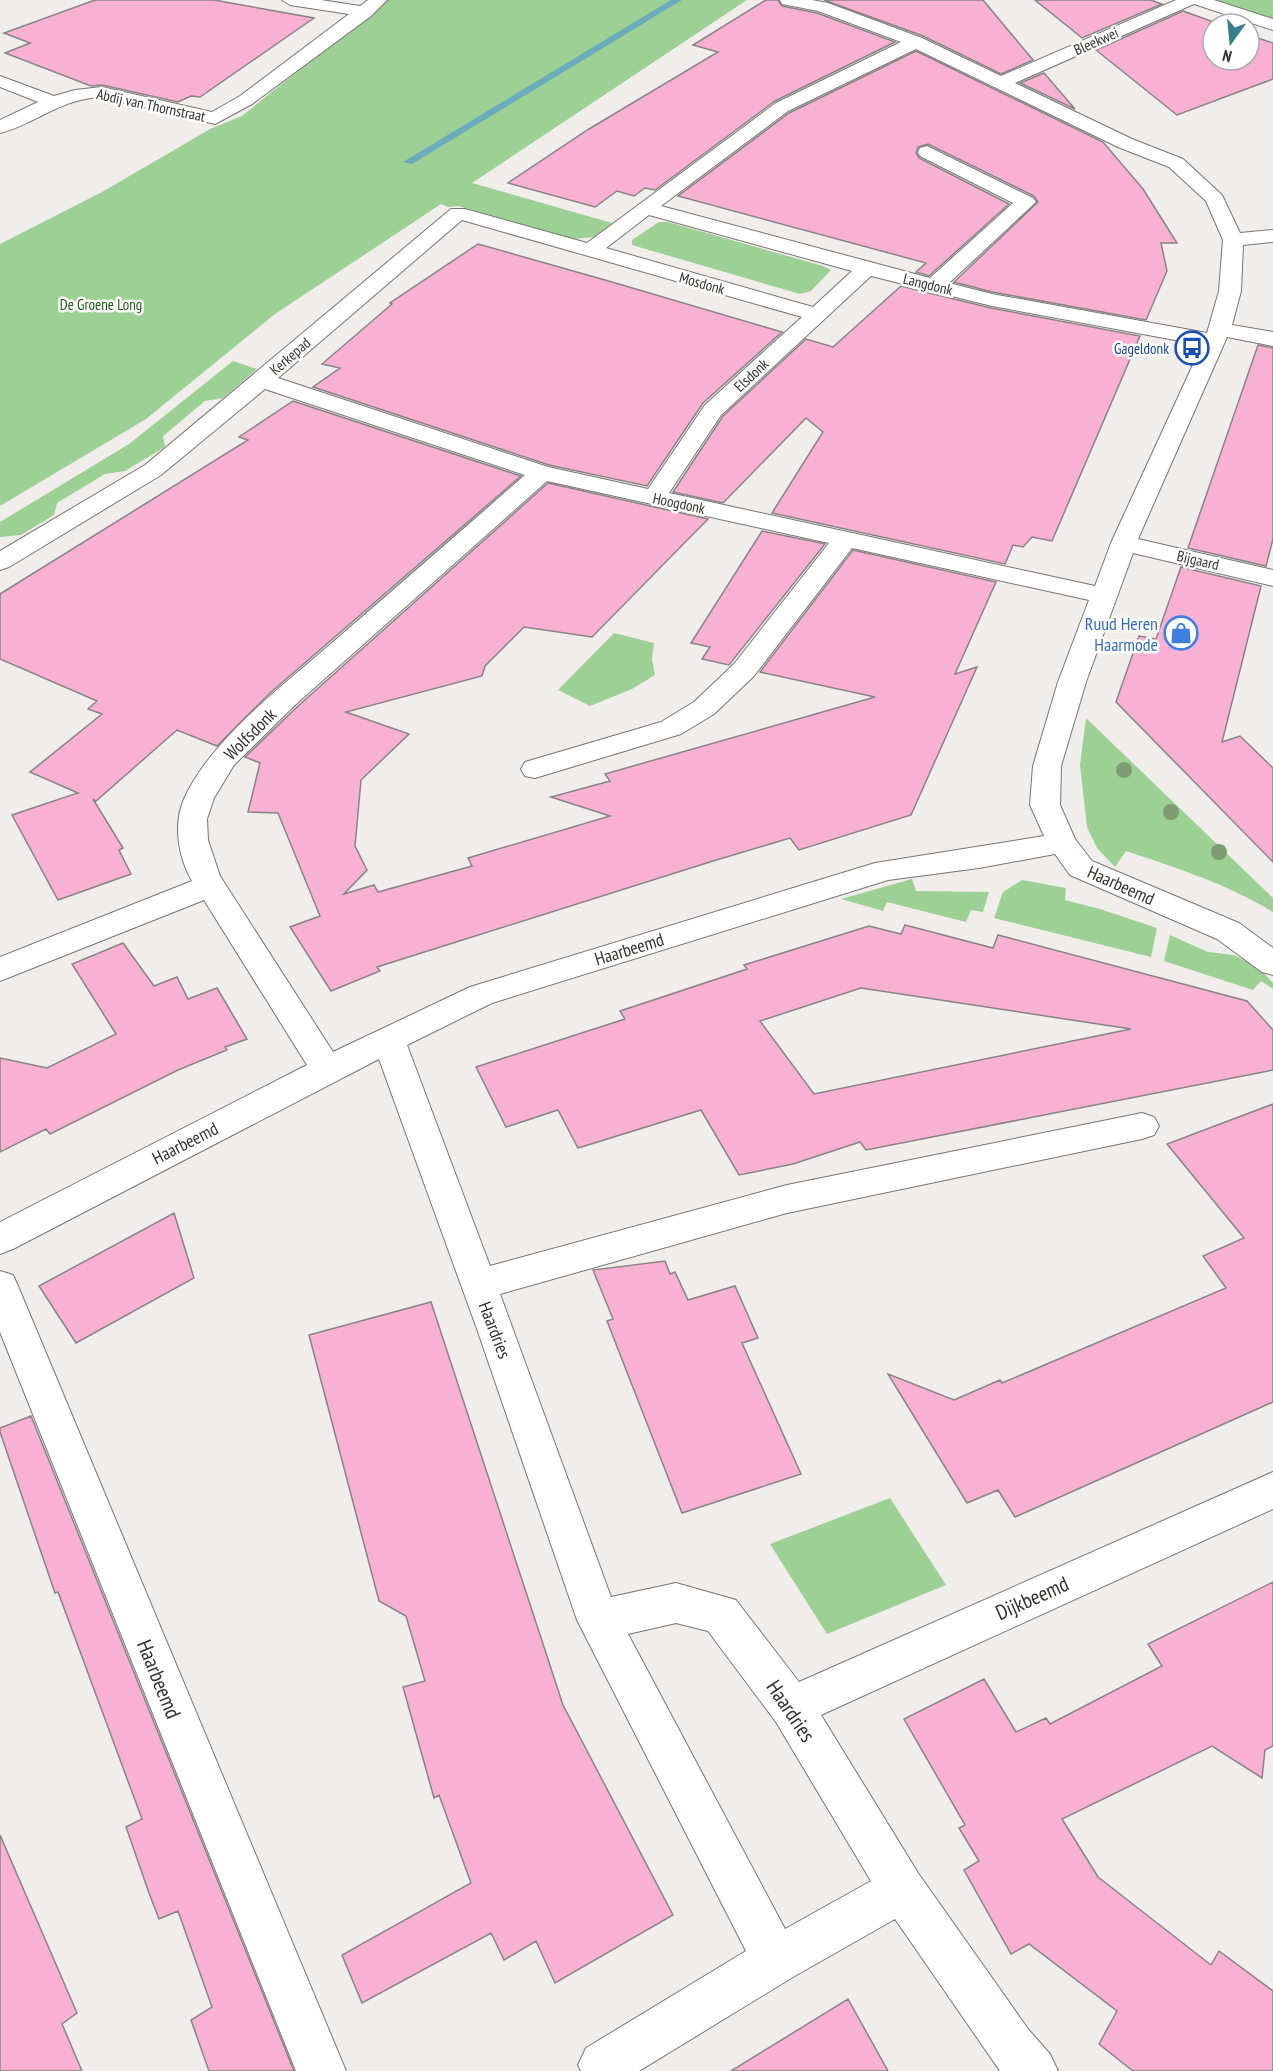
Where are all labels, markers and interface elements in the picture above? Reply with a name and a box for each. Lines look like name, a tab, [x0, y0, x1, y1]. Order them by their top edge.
north arrow	[1201, 12, 1261, 72]
street label: Bleekwei	[1071, 23, 1121, 59]
text: N	[1220, 46, 1234, 67]
street label: Abdij van Thornstraat	[95, 84, 207, 126]
street label: Mosdonk	[677, 267, 727, 299]
street label: Langdonk	[901, 269, 955, 299]
park label: De Groene Long	[60, 295, 142, 314]
bus stop icon: Gageldonk	[1174, 330, 1210, 366]
street label: Kerkepad	[266, 333, 314, 379]
place label: Gageldonk	[1114, 339, 1169, 358]
street label: Elsdonk	[730, 354, 772, 396]
street label: Hoogdonk	[651, 488, 707, 518]
street label: Bijgaard	[1175, 546, 1221, 574]
place label: Ruud Heren Haarmode	[1085, 612, 1158, 656]
shop icon: Ruud Heren Haarmode	[1163, 615, 1199, 651]
street label: Wolfsdonk	[219, 703, 281, 765]
street label: Haarbeemd	[1084, 860, 1158, 910]
street label: Haarbeemd	[592, 928, 666, 970]
street label: Haarbeemd	[148, 1117, 222, 1169]
street label: Haardries	[474, 1298, 516, 1362]
street label: Dijkbeemd	[991, 1570, 1073, 1626]
street label: Haarbeemd	[131, 1636, 187, 1722]
street label: Haardries	[761, 1675, 821, 1747]

